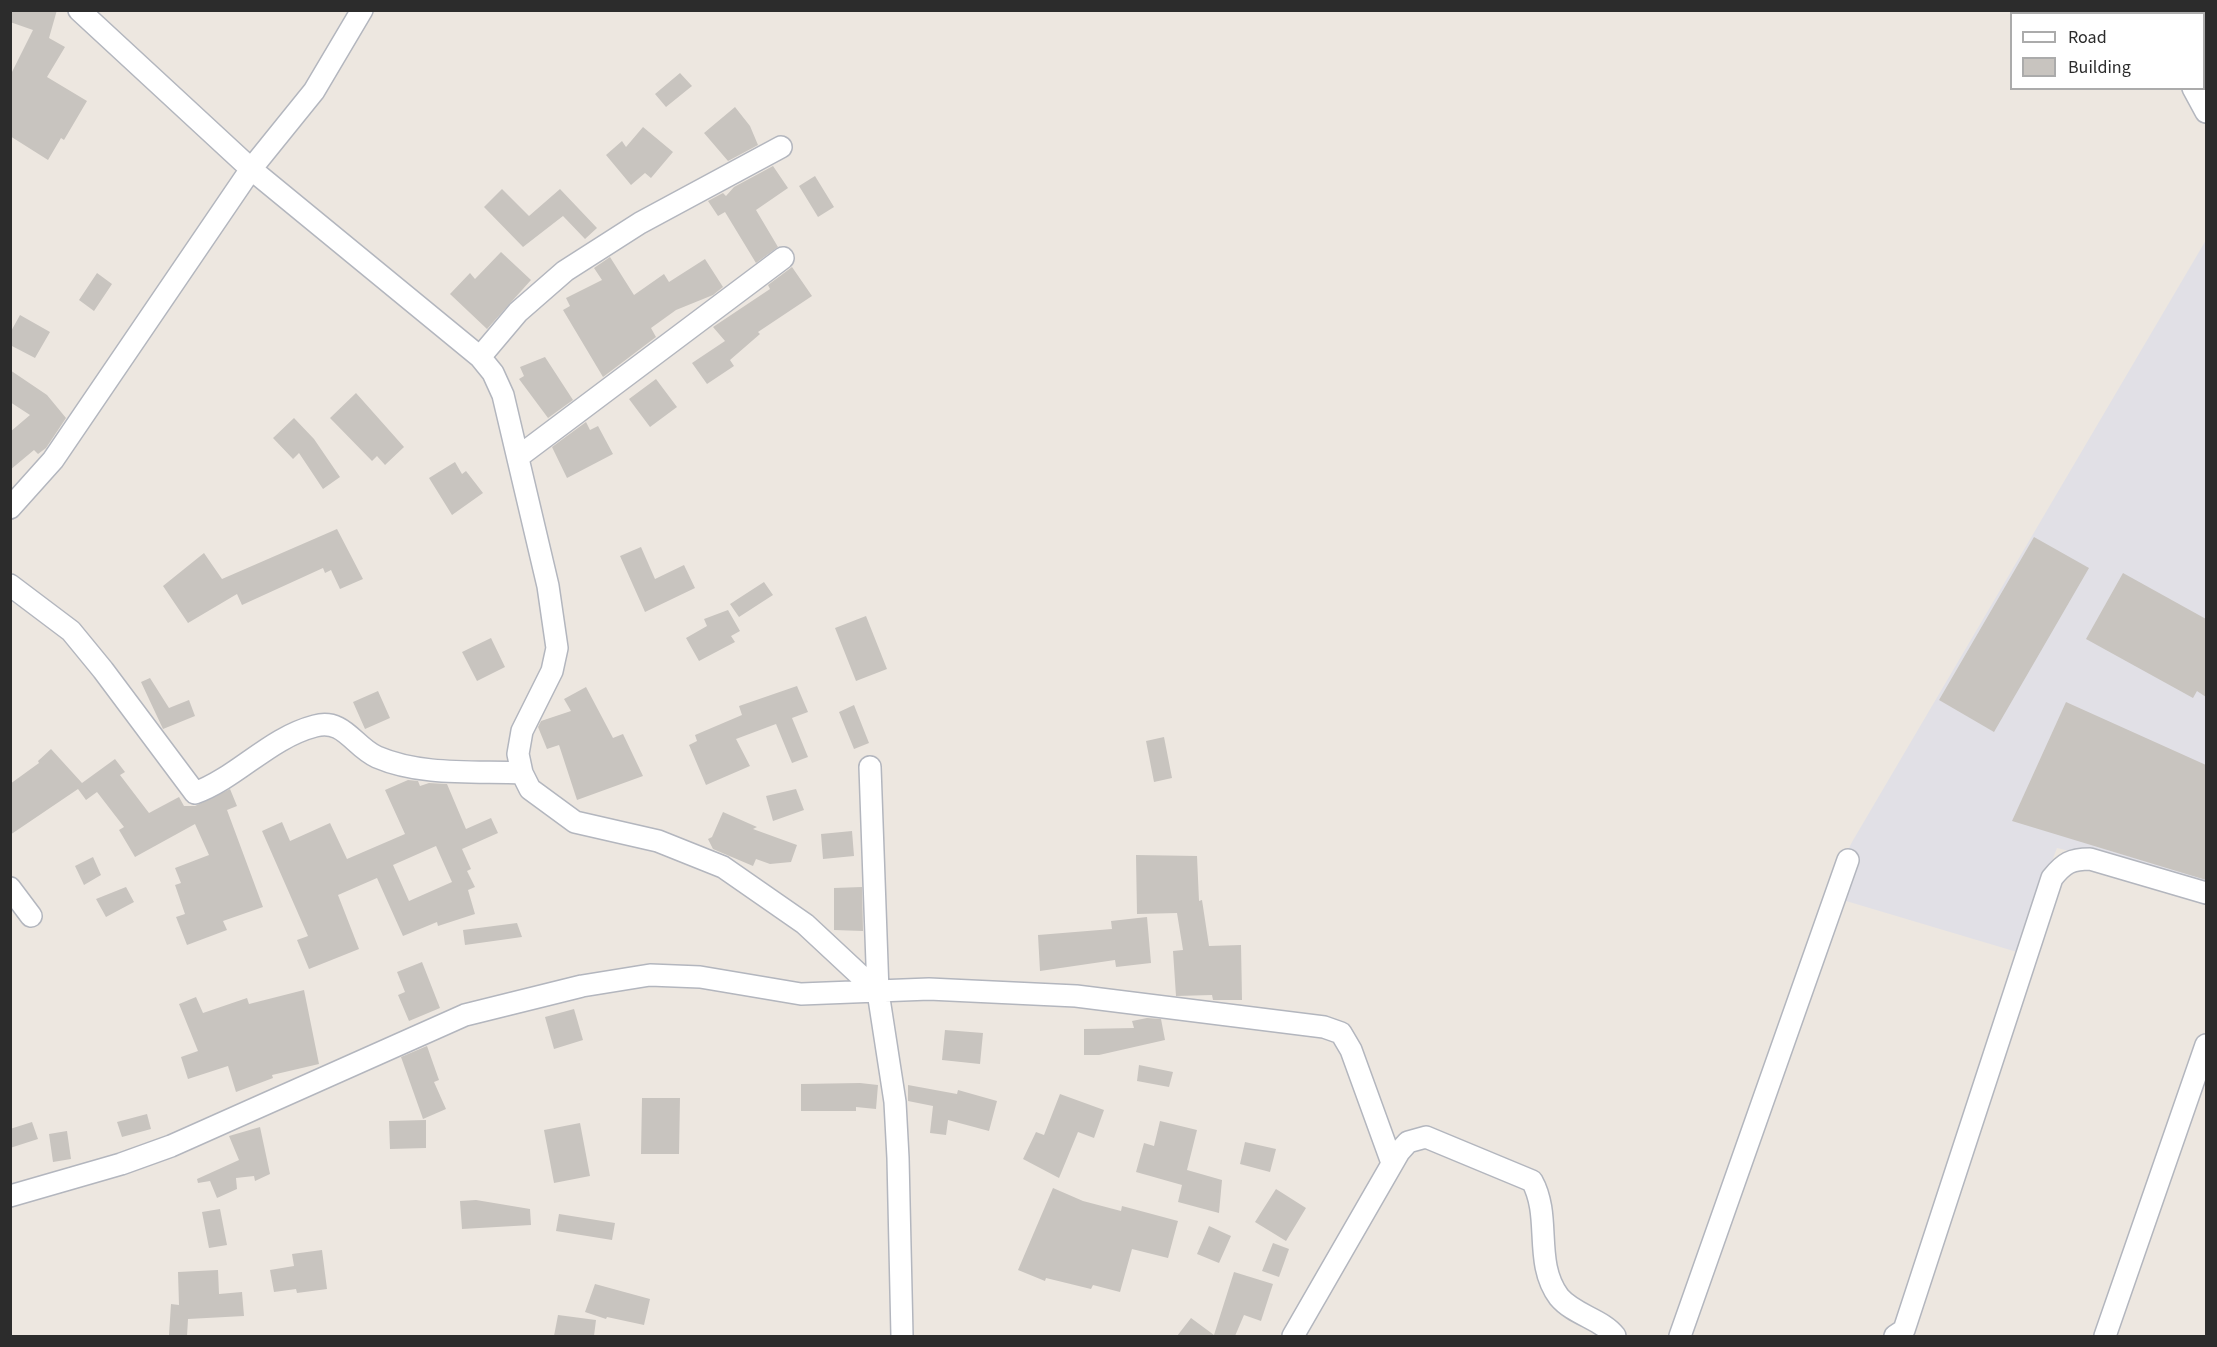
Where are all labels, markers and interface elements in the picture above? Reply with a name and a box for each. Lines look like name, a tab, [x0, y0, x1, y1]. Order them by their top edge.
legend	[2010, 12, 2205, 90]
text: Road	[2068, 25, 2107, 50]
text: Building	[2068, 55, 2131, 80]

